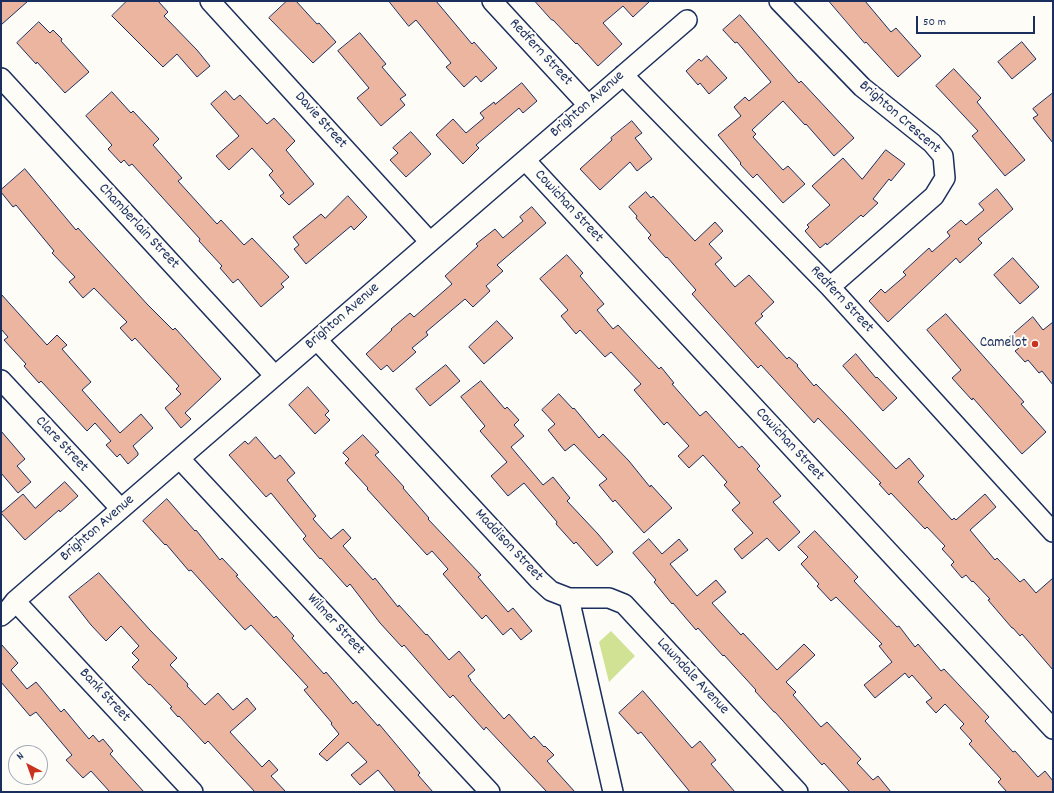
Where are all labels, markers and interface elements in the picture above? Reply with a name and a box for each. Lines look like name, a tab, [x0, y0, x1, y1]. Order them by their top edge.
scale bar	[918, 8, 1037, 34]
text: 50 m	[923, 14, 946, 31]
street label: Redfern Street	[504, 16, 576, 90]
street label: Brighton Avenue	[547, 68, 629, 142]
street label: Brighton Crescent	[854, 78, 944, 158]
street label: Davie Street	[290, 89, 350, 153]
street label: Cowichan Street	[530, 167, 606, 247]
street label: Chamberlain Street	[94, 180, 182, 274]
street label: Redfern Street	[805, 263, 877, 337]
street label: Brighton Avenue	[302, 280, 384, 354]
place label: Camelot	[980, 335, 1027, 353]
marker: Camelot	[1030, 339, 1040, 349]
street label: Cowichan Street	[751, 405, 827, 485]
street label: Clare Street	[31, 413, 91, 477]
street label: Brighton Avenue	[57, 492, 139, 566]
street label: Maddison Street	[470, 506, 546, 586]
street label: Wilmer Street	[302, 591, 368, 659]
street label: Lawndale Avenue	[652, 635, 732, 719]
street label: Bank Street	[75, 665, 133, 727]
north arrow	[8, 745, 48, 785]
text: N	[13, 749, 28, 765]

